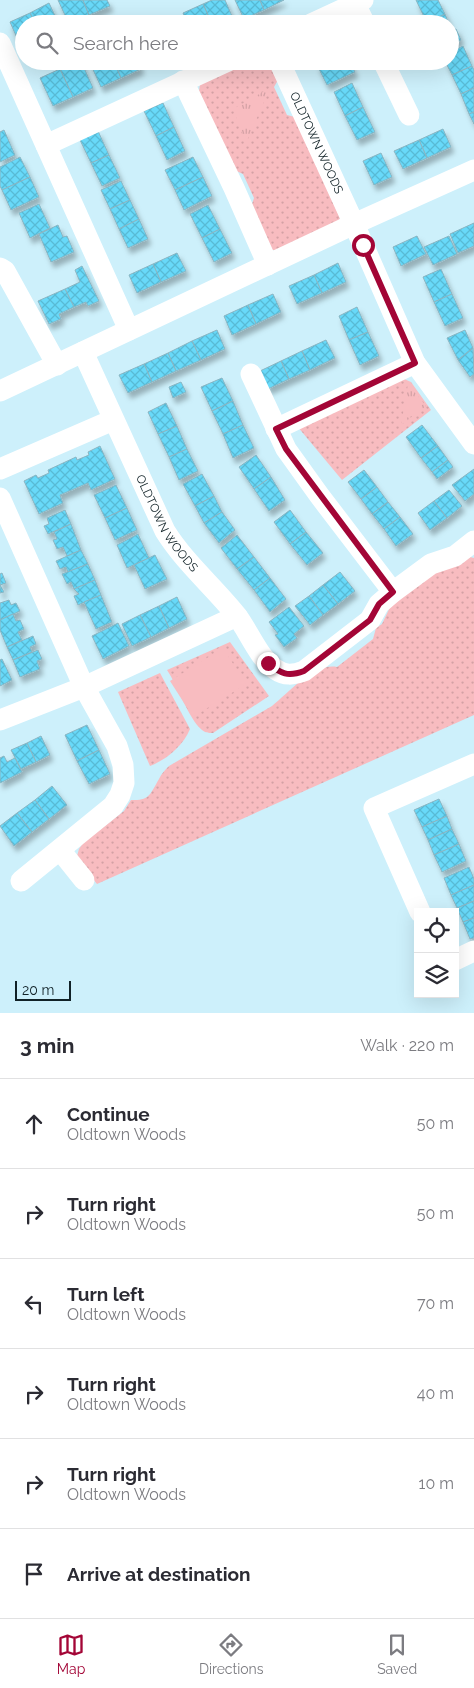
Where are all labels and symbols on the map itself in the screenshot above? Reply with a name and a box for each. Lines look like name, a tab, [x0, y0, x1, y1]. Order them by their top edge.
street label: OLDTOWN WOODS	[287, 90, 346, 196]
route start	[352, 234, 375, 257]
street label: OLDTOWN WOODS	[133, 472, 201, 575]
route end	[257, 652, 280, 675]
scale bar	[15, 978, 71, 1001]

